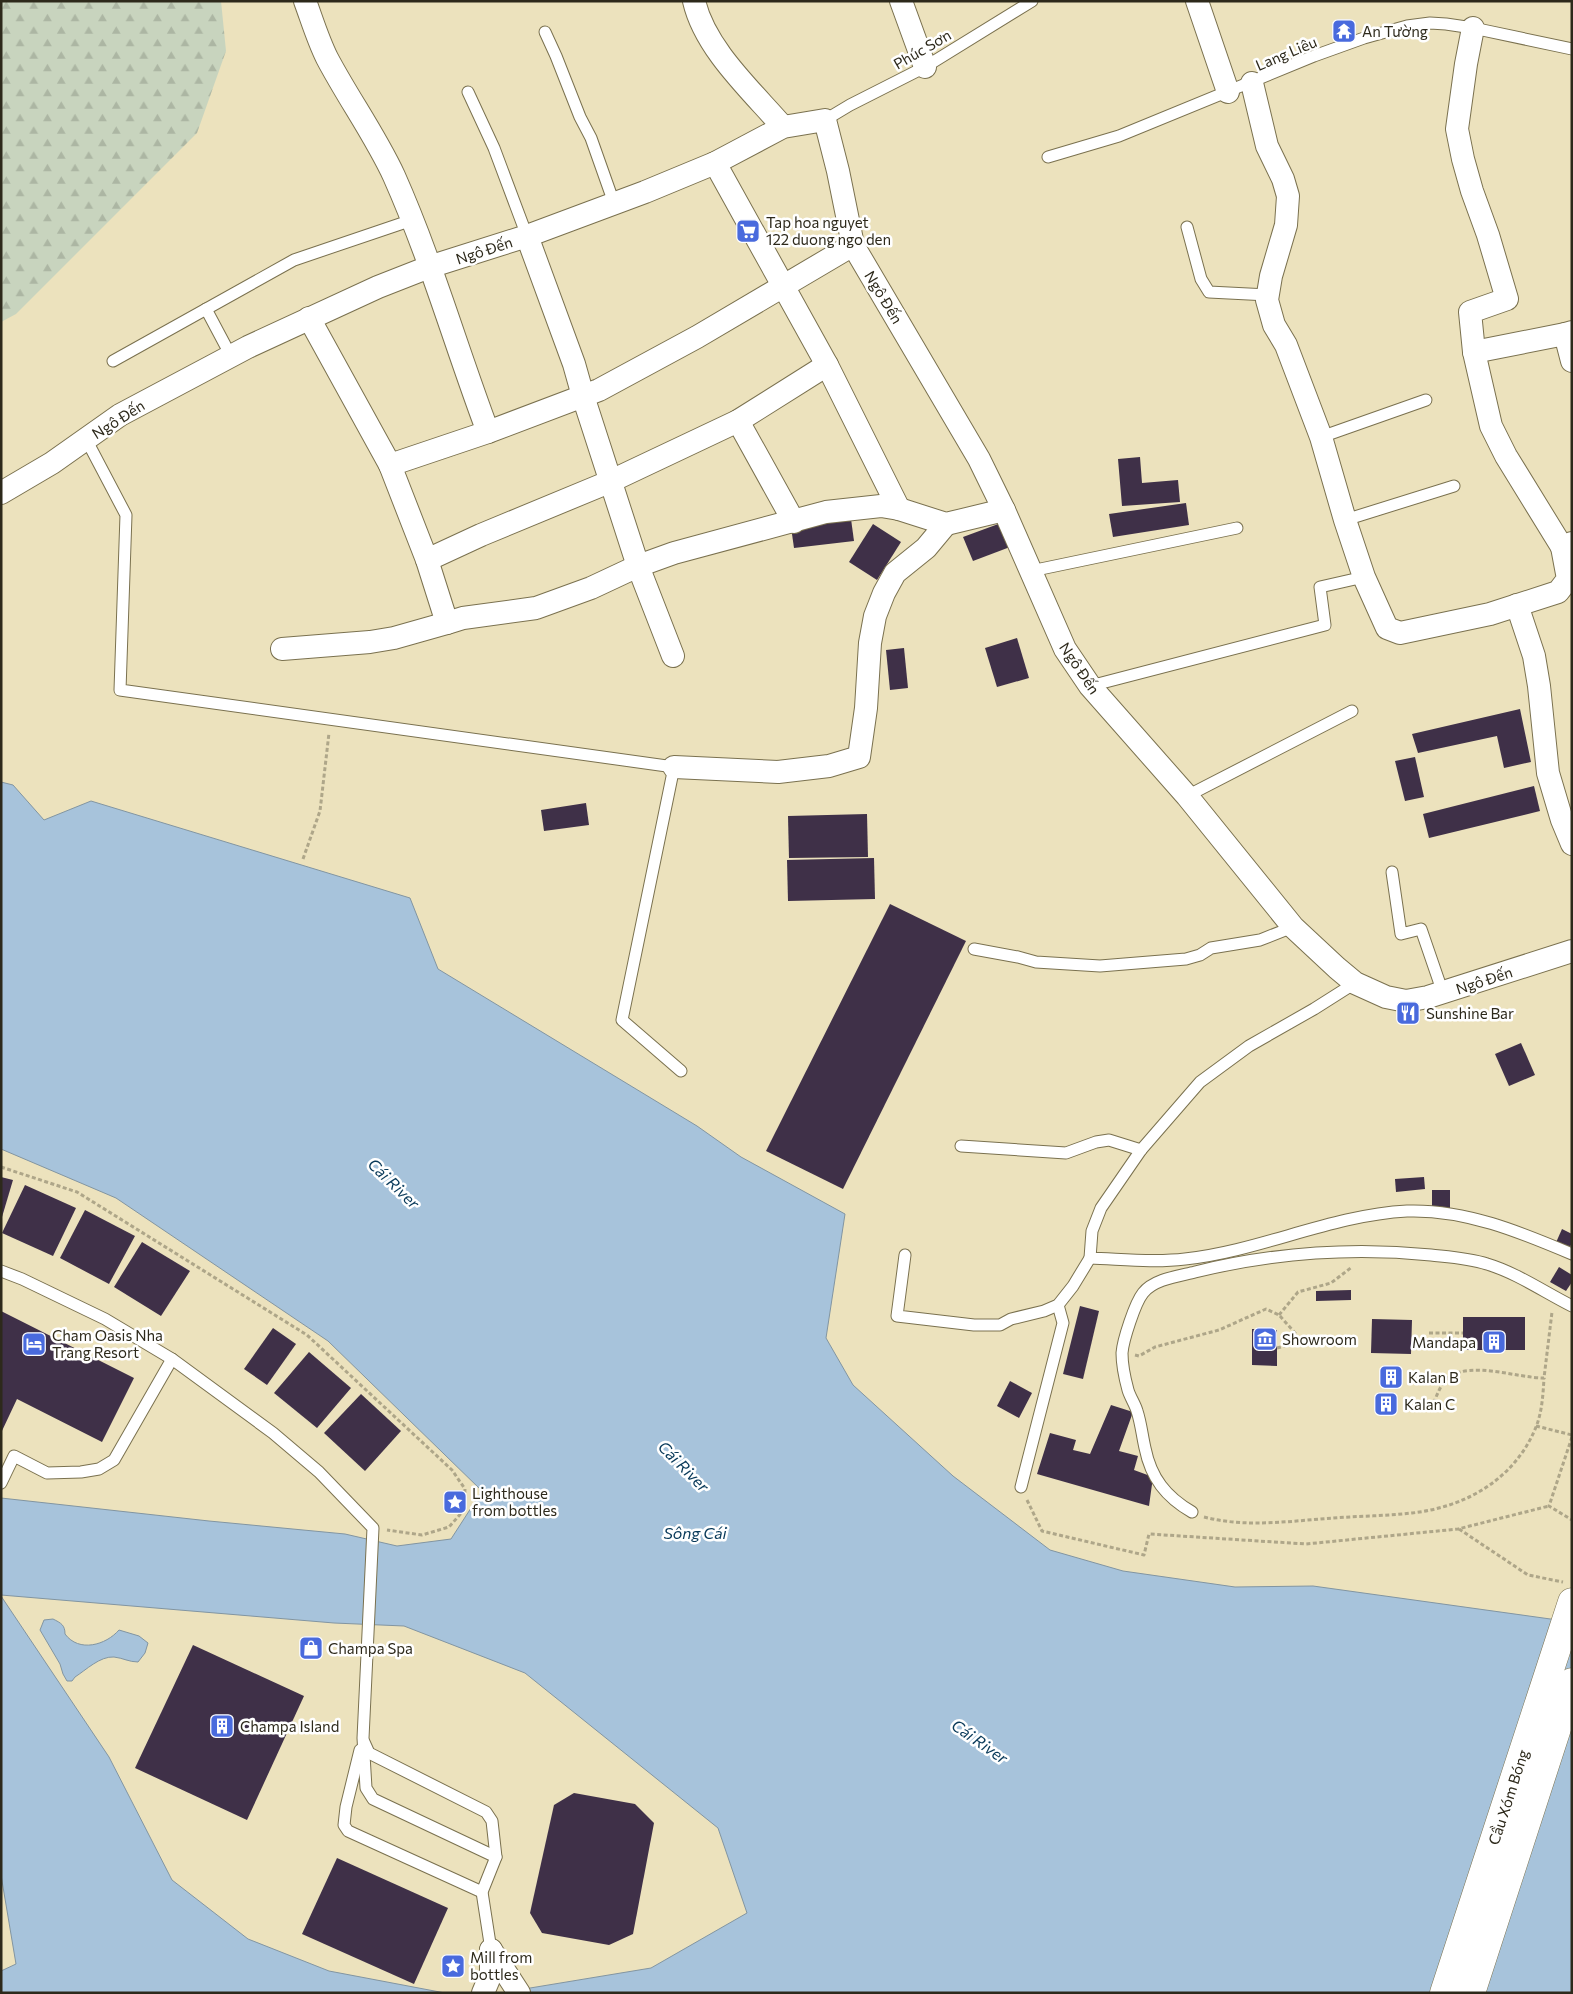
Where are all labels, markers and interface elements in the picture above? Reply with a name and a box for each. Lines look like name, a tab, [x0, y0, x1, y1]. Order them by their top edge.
temple icon: An Tường	[1331, 18, 1357, 44]
place label: An Tường	[1362, 22, 1428, 40]
street label: Phúc Sơn	[890, 25, 954, 73]
street label: Lang Liêu	[1253, 32, 1319, 74]
place label: Tap hoa nguyet 122 duong ngo den	[766, 213, 891, 248]
supermarket icon: Tap hoa nguyet 122 duong ngo den	[735, 218, 761, 244]
street label: Ngô Đến	[453, 232, 515, 268]
street label: Ngô Đến	[861, 267, 907, 327]
street label: Ngô Đến	[88, 396, 148, 442]
street label: Ngô Đến	[1056, 639, 1104, 697]
street label: Ngô Đến	[1453, 962, 1515, 998]
restaurant icon: Sunshine Bar	[1395, 1000, 1421, 1026]
place label: Sunshine Bar	[1426, 1004, 1514, 1022]
water label: Cái River	[364, 1154, 424, 1213]
place label: Cham Oasis Nha Trang Resort	[52, 1326, 163, 1361]
museum icon: Showroom	[1252, 1326, 1278, 1352]
building icon: Mandapa	[1481, 1329, 1507, 1355]
place label: Showroom	[1282, 1330, 1357, 1348]
hotel icon: Cham Oasis Nha Trang Resort	[21, 1331, 47, 1357]
place label: Mandapa	[1412, 1333, 1476, 1351]
building icon: Kalan B	[1378, 1364, 1404, 1390]
place label: Kalan B	[1408, 1368, 1459, 1386]
building icon: Kalan C	[1373, 1391, 1399, 1417]
place label: Kalan C	[1404, 1395, 1455, 1413]
water label: Cái River	[655, 1437, 714, 1496]
place label: Lighthouse from bottles	[472, 1484, 557, 1519]
place icon: Lighthouse from bottles	[442, 1489, 468, 1515]
water label: Sông Cái	[663, 1523, 727, 1542]
shop icon: Champa Spa	[298, 1635, 324, 1661]
place label: Champa Spa	[328, 1639, 413, 1657]
building icon: Champa Island	[209, 1713, 235, 1739]
water label: Cái River	[948, 1715, 1012, 1768]
place label: Champa Island	[240, 1717, 339, 1735]
street label: Cầu Xóm Bóng	[1484, 1747, 1532, 1847]
place label: Mill from bottles	[470, 1948, 532, 1983]
place icon: Mill from bottles	[440, 1953, 466, 1979]

